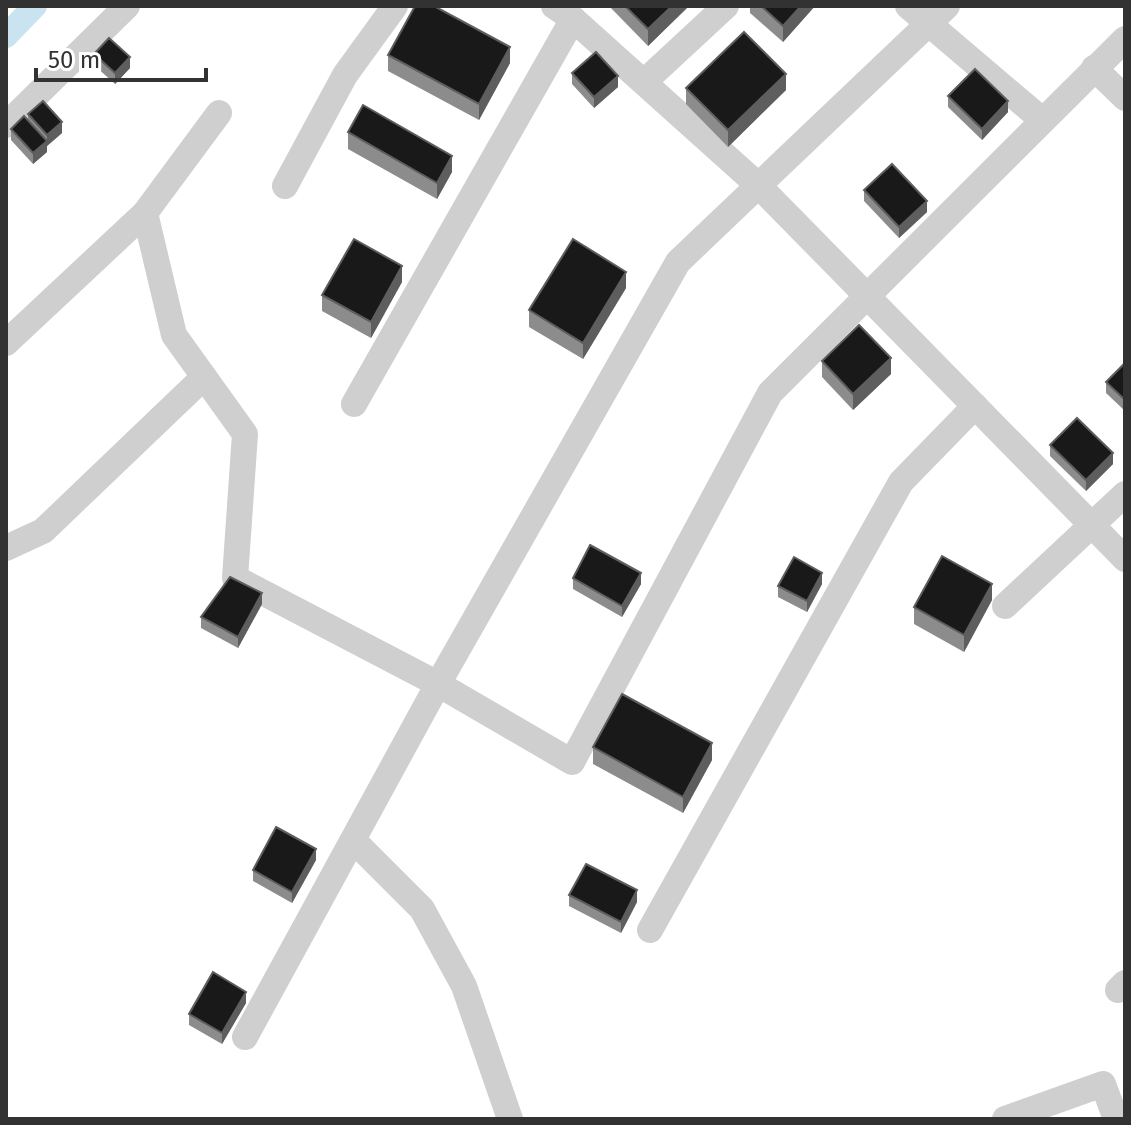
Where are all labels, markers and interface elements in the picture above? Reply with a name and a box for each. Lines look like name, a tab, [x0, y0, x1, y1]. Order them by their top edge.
scale bar	[36, 32, 206, 82]
text: 50 m	[48, 46, 100, 74]

